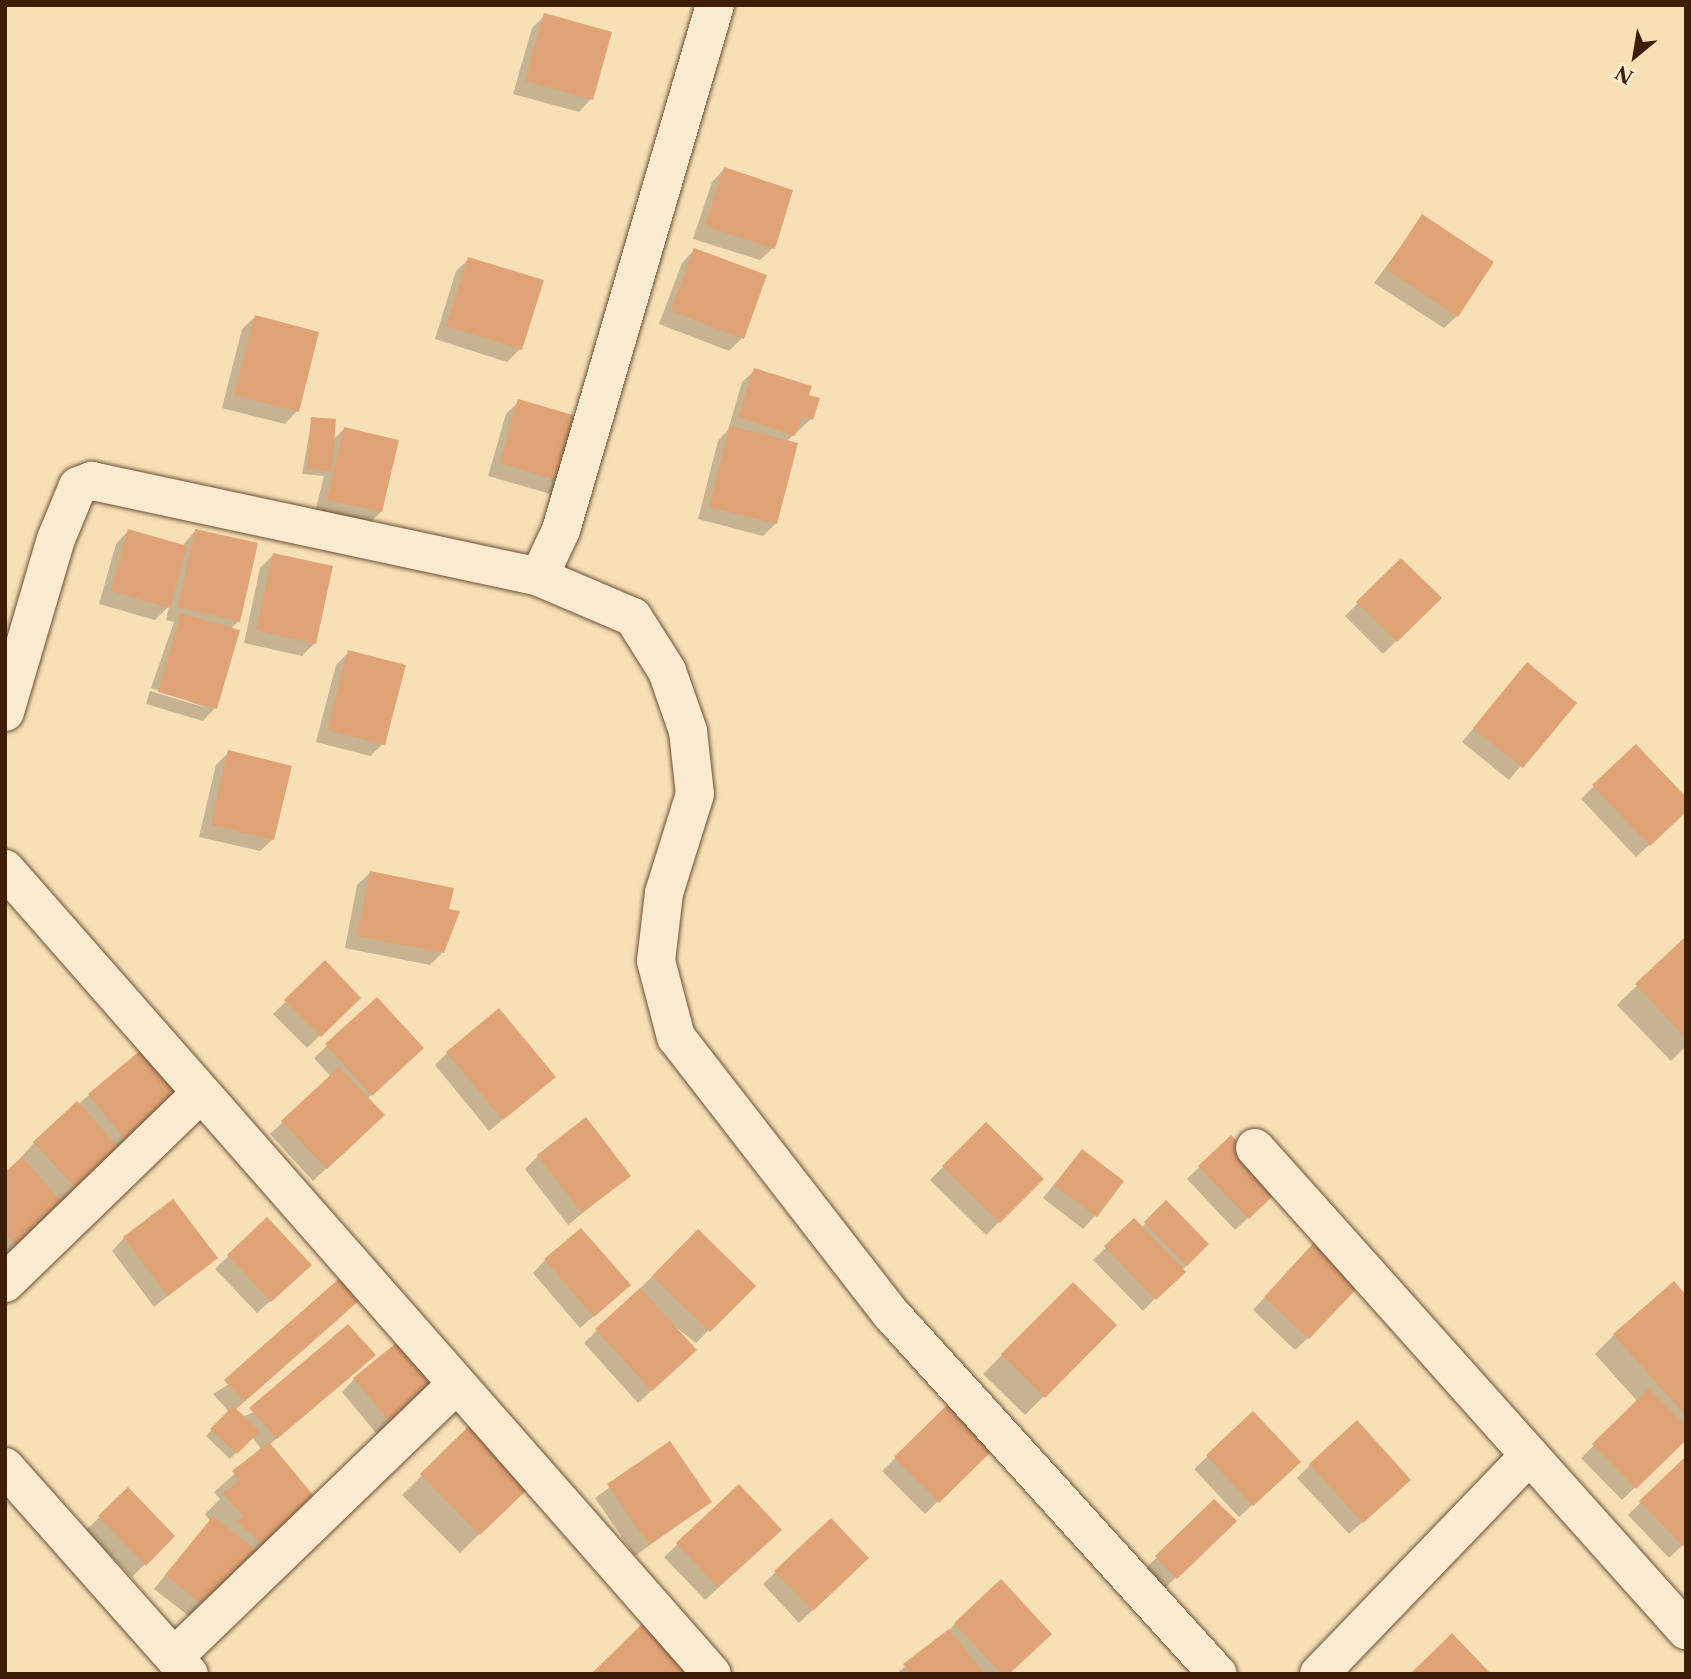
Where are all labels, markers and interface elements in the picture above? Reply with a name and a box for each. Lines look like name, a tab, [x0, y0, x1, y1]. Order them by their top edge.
north arrow	[1600, 21, 1670, 91]
text: N	[1611, 61, 1637, 89]

